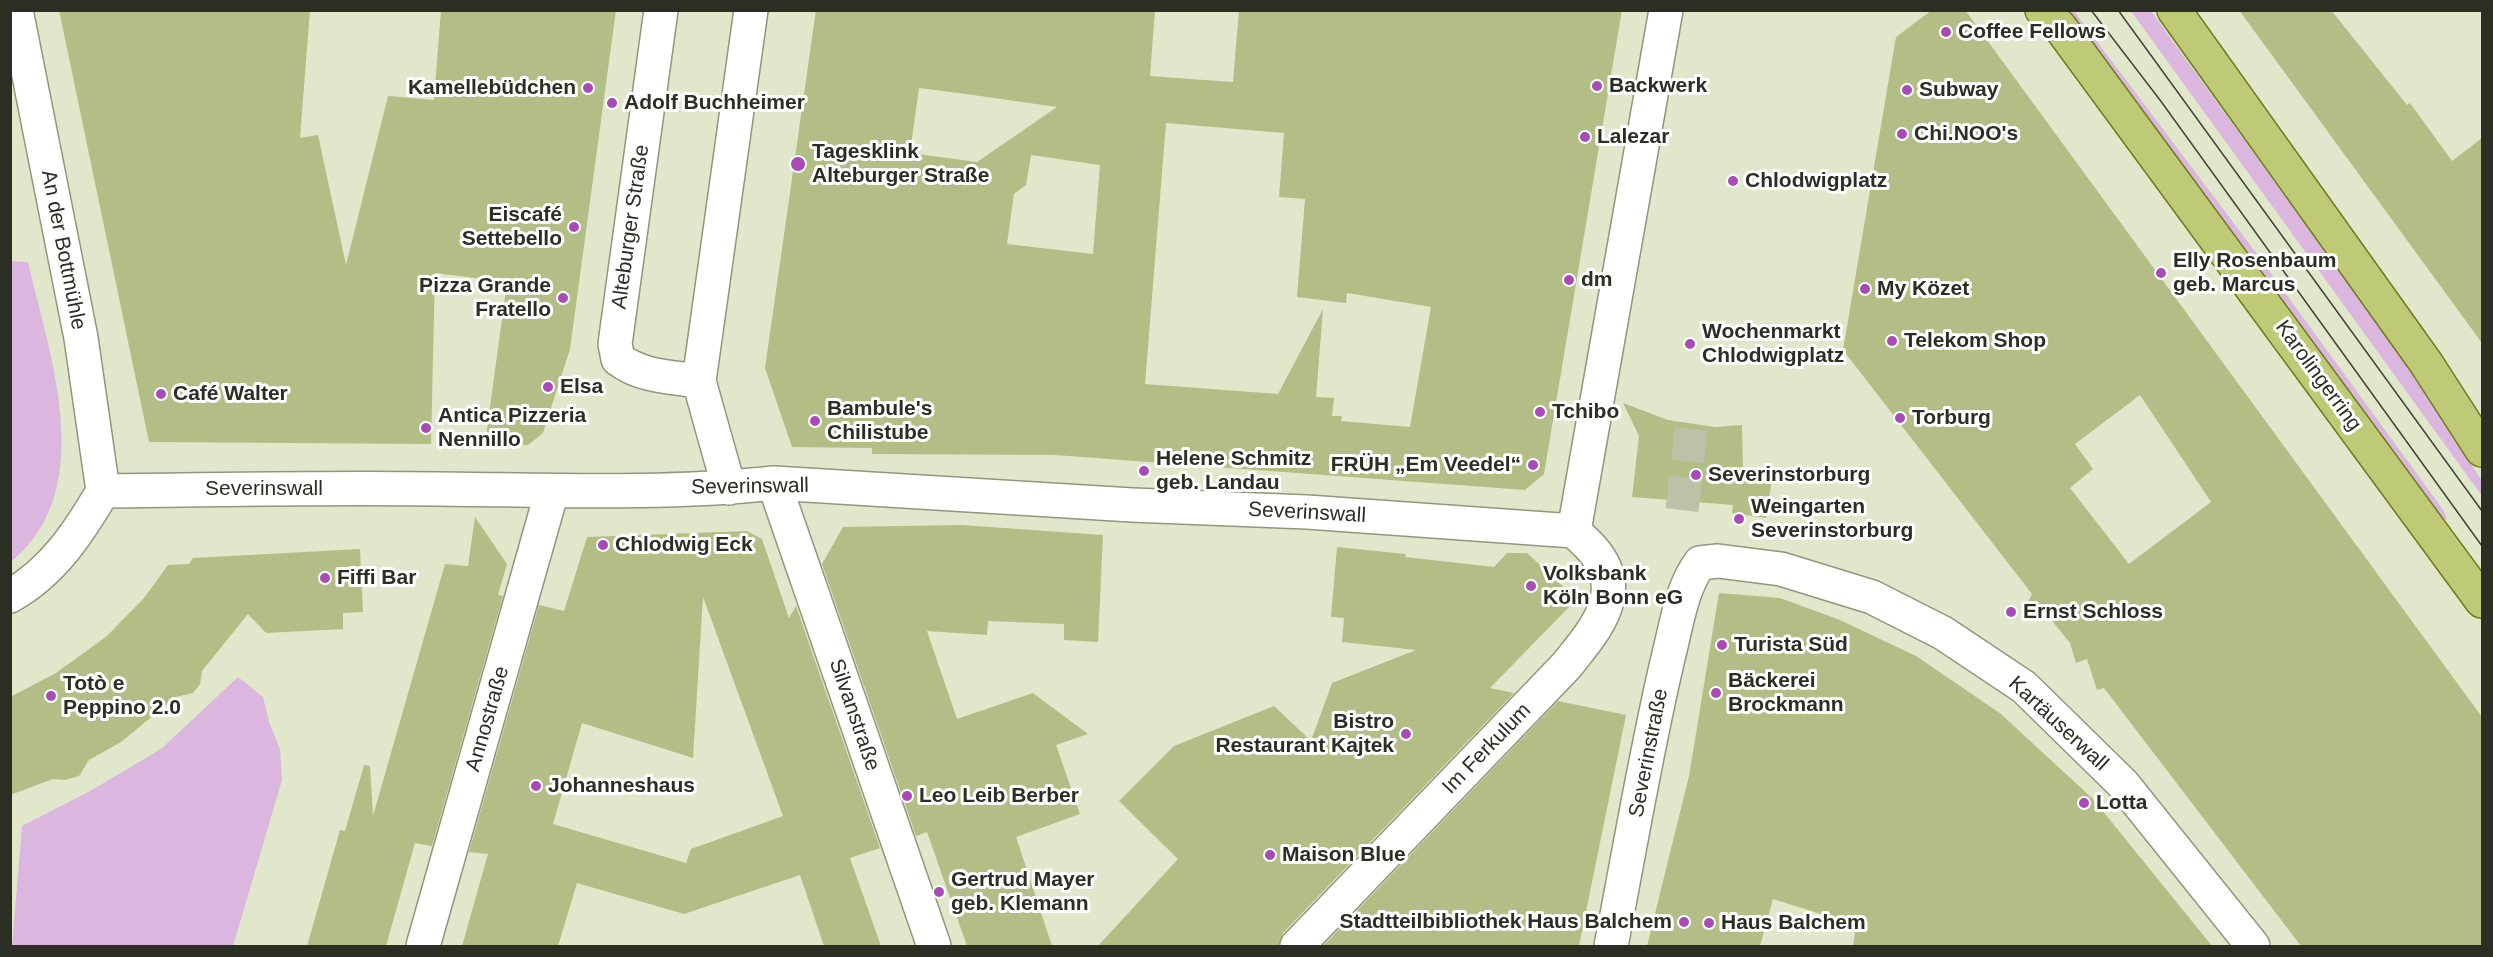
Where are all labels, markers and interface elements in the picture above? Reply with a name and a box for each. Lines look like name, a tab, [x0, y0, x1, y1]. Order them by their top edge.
place label: Coffee Fellows	[1958, 19, 2106, 45]
marker: Coffee Fellows	[1939, 25, 1953, 39]
place label: Backwerk	[1609, 73, 1707, 99]
place label: Kamellebüdchen	[408, 75, 576, 101]
place label: Subway	[1919, 77, 1998, 103]
marker: Backwerk	[1590, 79, 1604, 93]
marker: Kamellebüdchen	[581, 81, 595, 95]
marker: Subway	[1900, 83, 1914, 97]
place label: Adolf Buchheimer	[624, 90, 805, 116]
marker: Adolf Buchheimer	[605, 96, 619, 110]
place label: Chi.NOO's	[1914, 121, 2018, 147]
place label: Lalezar	[1597, 124, 1669, 150]
marker: Chi.NOO's	[1895, 127, 1909, 141]
marker: Lalezar	[1578, 130, 1592, 144]
place label: Tagesklink Alteburger Straße	[812, 139, 989, 189]
street label: Alteburger Straße	[607, 143, 655, 311]
marker: Tagesklink Alteburger Straße	[789, 155, 807, 173]
street label: An der Bottmühle	[35, 168, 91, 332]
place label: Chlodwigplatz	[1745, 168, 1887, 194]
marker: Chlodwigplatz	[1726, 174, 1740, 188]
place label: Eiscafé Settebello	[462, 202, 562, 252]
marker: Eiscafé Settebello	[567, 220, 581, 234]
place label: Elly Rosenbaum geb. Marcus	[2173, 248, 2336, 298]
marker: Elly Rosenbaum geb. Marcus	[2154, 266, 2168, 280]
place label: dm	[1581, 267, 1612, 293]
place label: Pizza Grande Fratello	[419, 273, 551, 323]
marker: dm	[1562, 273, 1576, 287]
place label: My Közet	[1877, 276, 1969, 302]
marker: My Közet	[1858, 282, 1872, 296]
marker: Pizza Grande Fratello	[556, 291, 570, 305]
street label: Karolingerring	[2269, 316, 2367, 436]
place label: Wochenmarkt Chlodwigplatz	[1702, 319, 1844, 369]
place label: Telekom Shop	[1904, 328, 2046, 354]
marker: Telekom Shop	[1885, 334, 1899, 348]
marker: Wochenmarkt Chlodwigplatz	[1683, 337, 1697, 351]
place label: Elsa	[560, 374, 603, 400]
marker: Elsa	[541, 380, 555, 394]
place label: Café Walter	[173, 381, 288, 407]
marker: Café Walter	[154, 387, 168, 401]
place label: Bambule's Chilistube	[827, 396, 932, 446]
place label: Tchibo	[1552, 399, 1619, 425]
place label: Antica Pizzeria Nennillo	[438, 403, 586, 453]
marker: Tchibo	[1533, 405, 1547, 419]
place label: Torburg	[1912, 405, 1991, 431]
marker: Torburg	[1893, 411, 1907, 425]
marker: Bambule's Chilistube	[808, 414, 822, 428]
marker: Antica Pizzeria Nennillo	[419, 421, 433, 435]
place label: Helene Schmitz geb. Landau	[1156, 446, 1311, 496]
place label: FRÜH „Em Veedel“	[1331, 452, 1521, 478]
marker: FRÜH „Em Veedel“	[1526, 458, 1540, 472]
place label: Severinstorburg	[1708, 462, 1870, 488]
marker: Helene Schmitz geb. Landau	[1137, 464, 1151, 478]
marker: Severinstorburg	[1689, 468, 1703, 482]
street label: Severinswall	[691, 473, 809, 501]
street label: Severinswall	[205, 476, 323, 502]
place label: Weingarten Severinstorburg	[1751, 494, 1913, 544]
street label: Severinswall	[1247, 497, 1367, 529]
marker: Weingarten Severinstorburg	[1732, 512, 1746, 526]
place label: Chlodwig Eck	[615, 532, 753, 558]
marker: Chlodwig Eck	[596, 538, 610, 552]
place label: Volksbank Köln Bonn eG	[1543, 561, 1683, 611]
place label: Fiffi Bar	[337, 565, 416, 591]
marker: Fiffi Bar	[318, 571, 332, 585]
marker: Volksbank Köln Bonn eG	[1524, 579, 1538, 593]
place label: Ernst Schloss	[2023, 599, 2163, 625]
marker: Ernst Schloss	[2004, 605, 2018, 619]
place label: Turista Süd	[1734, 632, 1848, 658]
marker: Turista Süd	[1715, 638, 1729, 652]
street label: Silvanstraße	[823, 656, 885, 774]
street label: Annostraße	[461, 663, 515, 775]
place label: Bäckerei Brockmann	[1728, 668, 1844, 718]
place label: Totò e Peppino 2.0	[63, 671, 181, 721]
street label: Kartäuserwall	[2003, 671, 2113, 777]
street label: Severinstraße	[1624, 686, 1674, 820]
marker: Bäckerei Brockmann	[1709, 686, 1723, 700]
marker: Totò e Peppino 2.0	[44, 689, 58, 703]
street label: Im Ferkulum	[1437, 698, 1537, 800]
place label: Bistro Restaurant Kajtek	[1215, 709, 1394, 759]
marker: Bistro Restaurant Kajtek	[1399, 727, 1413, 741]
place label: Johanneshaus	[548, 773, 695, 799]
marker: Johanneshaus	[529, 779, 543, 793]
place label: Leo Leib Berber	[919, 783, 1079, 809]
marker: Leo Leib Berber	[900, 789, 914, 803]
place label: Lotta	[2096, 790, 2147, 816]
marker: Lotta	[2077, 796, 2091, 810]
place label: Maison Blue	[1282, 842, 1406, 868]
marker: Maison Blue	[1263, 848, 1277, 862]
place label: Gertrud Mayer geb. Klemann	[951, 867, 1095, 917]
marker: Gertrud Mayer geb. Klemann	[932, 885, 946, 899]
place label: Stadtteilbibliothek Haus Balchem	[1339, 909, 1672, 935]
place label: Haus Balchem	[1721, 910, 1866, 936]
marker: Stadtteilbibliothek Haus Balchem	[1677, 915, 1691, 929]
marker: Haus Balchem	[1702, 916, 1716, 930]

